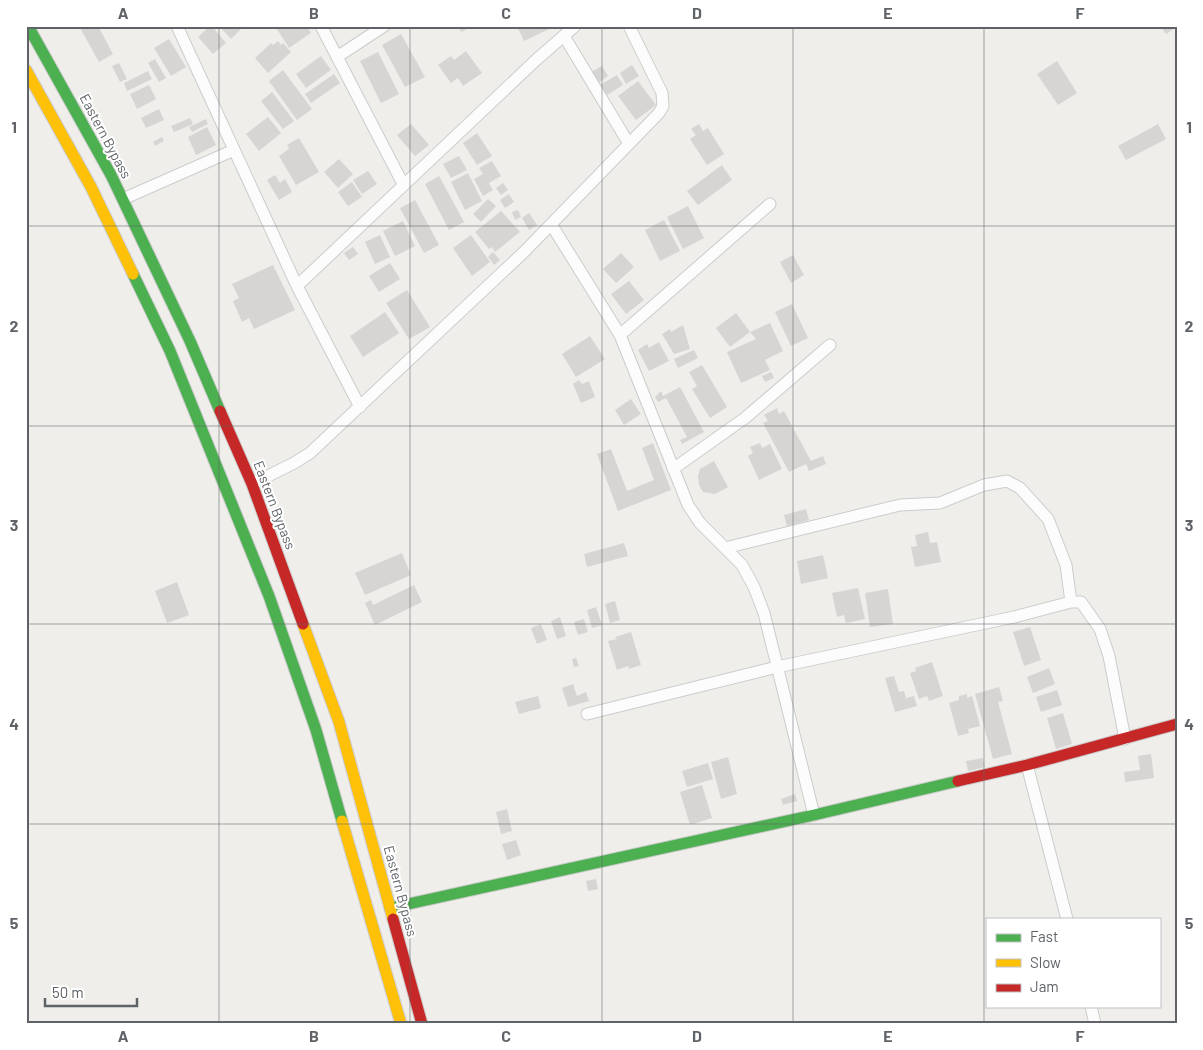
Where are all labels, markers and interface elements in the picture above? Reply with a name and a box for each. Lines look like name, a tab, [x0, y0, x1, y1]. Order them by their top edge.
text: A	[118, 3, 129, 22]
text: B	[309, 3, 319, 22]
text: C	[501, 3, 511, 22]
text: D	[692, 3, 702, 22]
text: E	[883, 3, 893, 22]
text: F	[1076, 3, 1085, 22]
street label: Eastern Bypass	[77, 91, 136, 181]
text: 1	[11, 117, 17, 136]
text: 1	[1186, 117, 1192, 136]
text: 2	[10, 316, 19, 335]
text: 2	[1185, 316, 1194, 335]
street label: Eastern Bypass	[250, 458, 300, 552]
text: 3	[10, 515, 18, 534]
text: 3	[1185, 515, 1193, 534]
text: 4	[9, 714, 19, 733]
text: 4	[1184, 714, 1194, 733]
street label: Eastern Bypass	[381, 844, 421, 939]
text: 5	[10, 913, 19, 932]
text: 5	[1185, 913, 1194, 932]
legend	[986, 918, 1160, 1008]
text: Fast	[1030, 927, 1058, 945]
text: Slow	[1030, 953, 1061, 971]
scale bar	[45, 975, 138, 1007]
text: Jam	[1030, 977, 1059, 995]
text: 50 m	[52, 983, 84, 1001]
text: A	[118, 1026, 129, 1045]
text: B	[309, 1026, 319, 1045]
text: C	[501, 1026, 511, 1045]
text: D	[692, 1026, 702, 1045]
text: E	[883, 1026, 893, 1045]
text: F	[1076, 1026, 1085, 1045]

